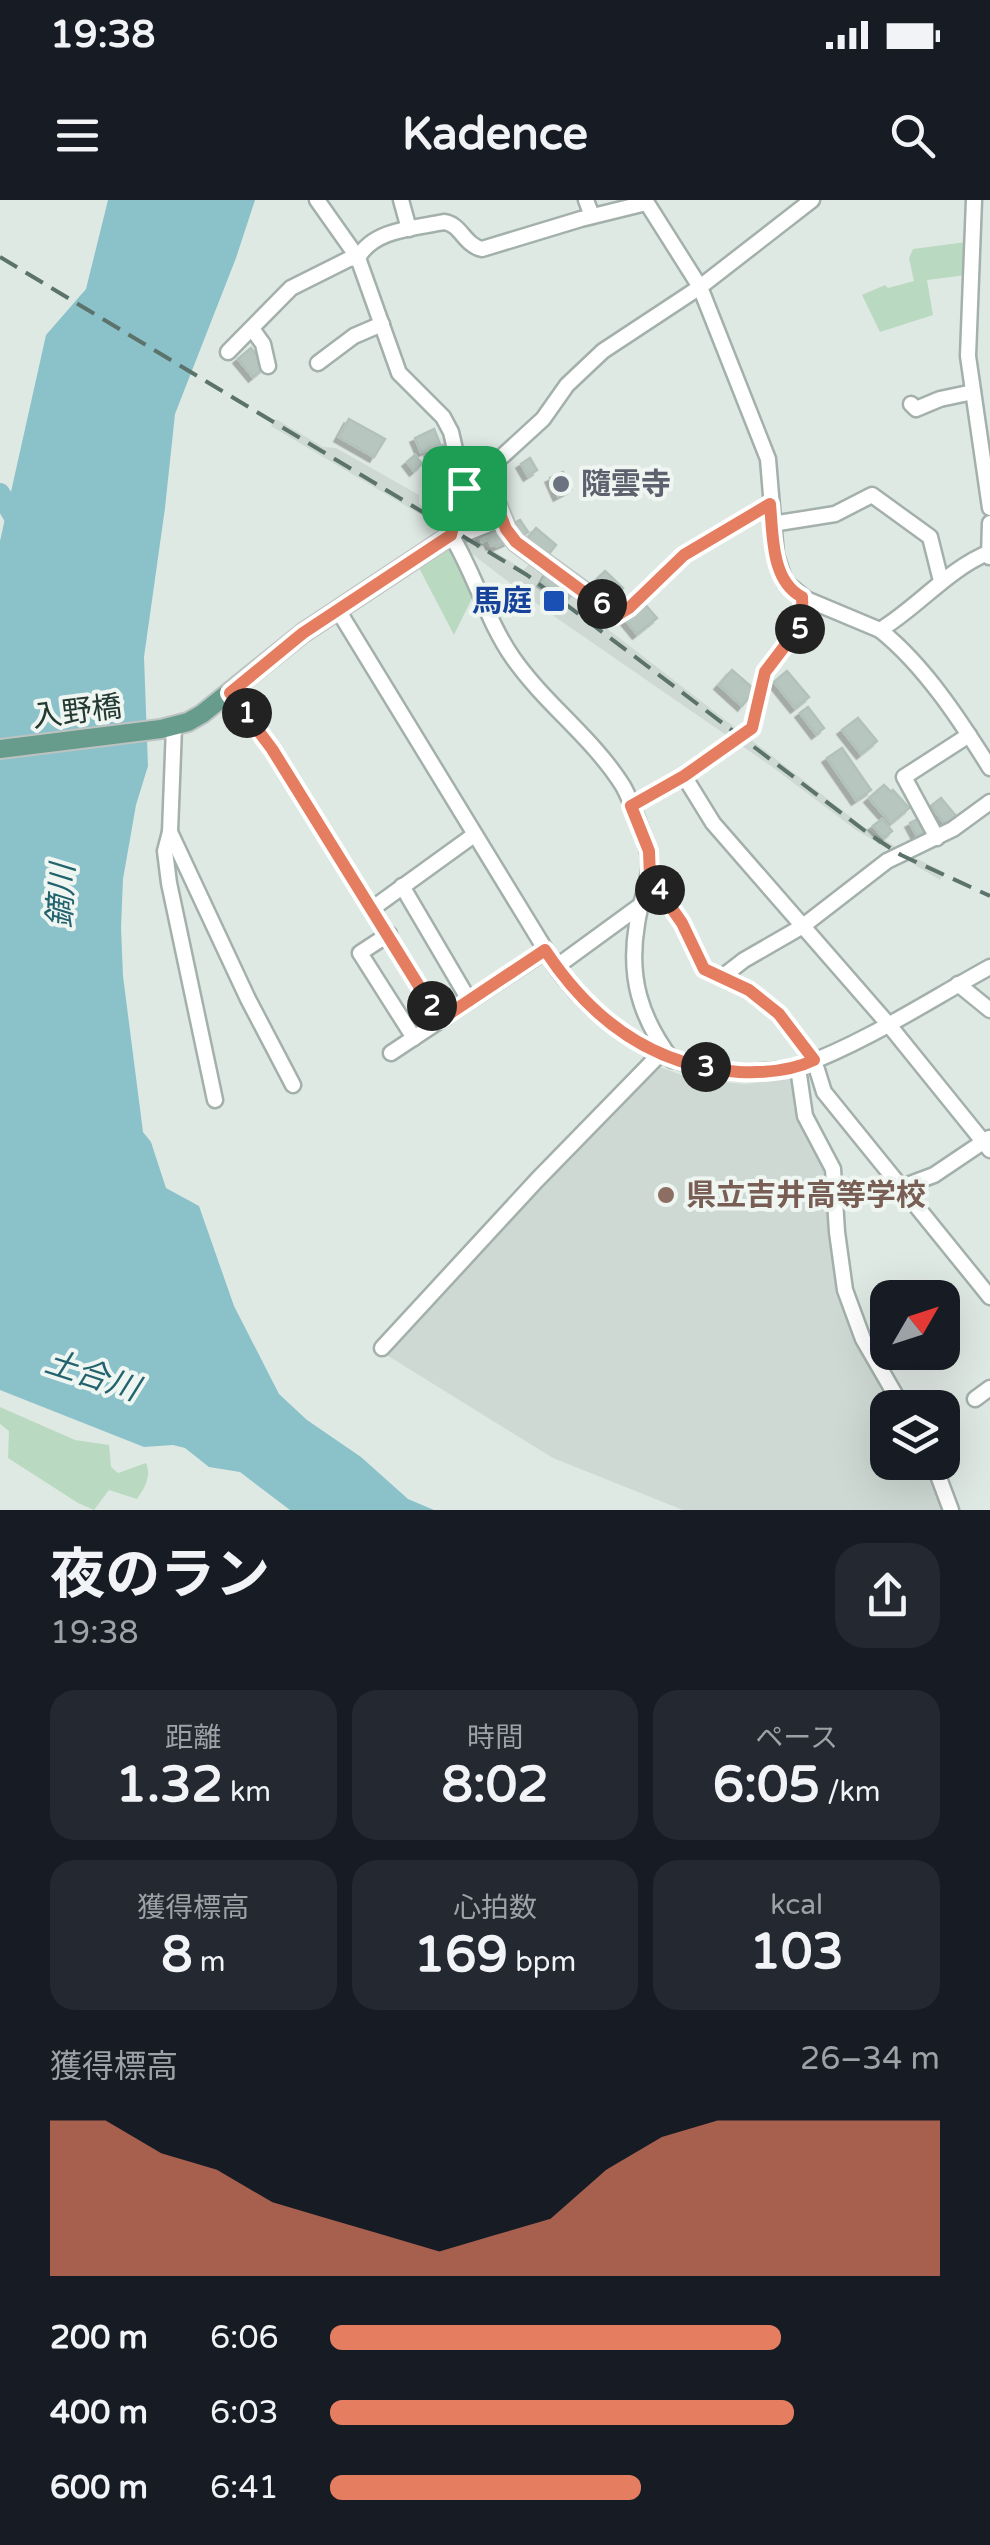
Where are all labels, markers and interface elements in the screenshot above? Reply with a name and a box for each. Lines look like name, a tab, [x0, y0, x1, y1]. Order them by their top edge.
text: 19:38	[50, 12, 155, 58]
icon: menu	[50, 108, 105, 163]
text: Kadence	[402, 108, 588, 162]
icon: search	[885, 108, 940, 163]
pin	[422, 446, 507, 531]
icon: arrive	[437, 461, 492, 516]
place label: 隨雲寺	[581, 466, 671, 503]
marker: 隨雲寺	[550, 473, 572, 495]
pin: 6	[577, 579, 627, 629]
place label: 馬庭	[472, 583, 532, 620]
text: 6	[593, 587, 611, 621]
marker: 馬庭	[541, 588, 567, 614]
pin: 5	[775, 604, 825, 654]
text: 5	[791, 612, 809, 646]
street label: 入野橋	[30, 688, 124, 736]
pin: 1	[222, 688, 272, 738]
text: 1	[238, 696, 256, 730]
water label: 鏑川	[41, 860, 83, 929]
pin: 4	[635, 865, 685, 915]
text: 4	[651, 873, 669, 907]
pin: 2	[407, 981, 457, 1031]
text: 2	[423, 989, 441, 1023]
pin: 3	[681, 1042, 731, 1092]
text: 3	[697, 1050, 715, 1084]
place label: 県立吉井高等学校	[686, 1177, 926, 1214]
marker: 県立吉井高等学校	[655, 1184, 677, 1206]
north arrow	[870, 1280, 960, 1370]
map controls	[870, 1280, 960, 1480]
water label: 土合川	[40, 1343, 146, 1410]
button: layers	[870, 1390, 960, 1480]
text: 夜のラン	[50, 1543, 270, 1609]
button: share	[835, 1543, 940, 1648]
text: 19:38	[50, 1614, 139, 1652]
text: 距離	[165, 1721, 221, 1755]
text: 時間	[467, 1721, 523, 1755]
text: ペース	[755, 1721, 838, 1755]
text: 1.32	[116, 1755, 223, 1815]
text: 8:02	[441, 1755, 549, 1815]
text: 6:05	[713, 1755, 820, 1815]
text: km	[223, 1775, 271, 1809]
text: /km	[820, 1775, 881, 1809]
text: kcal	[770, 1888, 823, 1922]
text: 獲得標高	[137, 1891, 249, 1925]
text: 心拍数	[453, 1891, 537, 1925]
text: 103	[750, 1922, 844, 1982]
text: 8	[161, 1925, 193, 1985]
text: 169	[414, 1925, 508, 1985]
text: m	[193, 1945, 226, 1979]
text: bpm	[508, 1945, 576, 1979]
text: 26–34 m	[800, 2040, 940, 2078]
text: 獲得標高	[50, 2048, 178, 2086]
text: 200 m	[50, 2319, 148, 2357]
text: 6:06	[210, 2319, 279, 2357]
text: 400 m	[50, 2394, 148, 2432]
text: 6:03	[210, 2394, 279, 2432]
text: 600 m	[50, 2469, 148, 2507]
text: 6:41	[210, 2469, 279, 2507]

